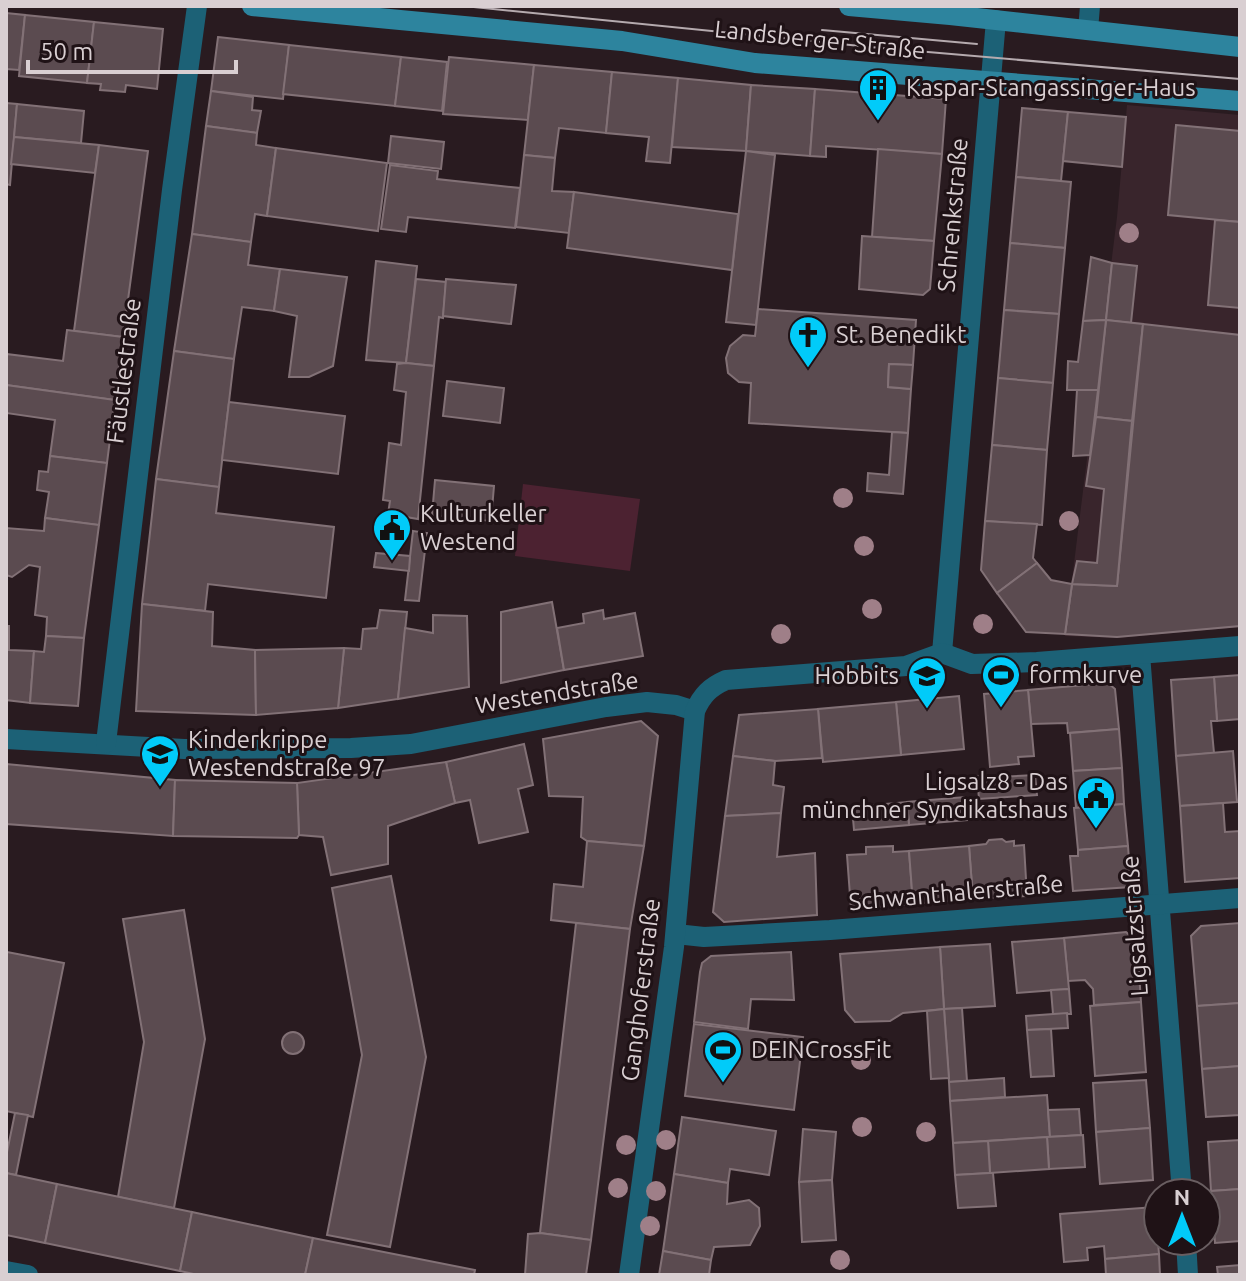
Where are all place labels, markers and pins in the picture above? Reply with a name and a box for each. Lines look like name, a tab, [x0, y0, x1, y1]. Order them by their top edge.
building icon: Kaspar-Stangassinger-Haus	[857, 67, 899, 122]
place label: Kaspar-Stangassinger-Haus	[906, 74, 1196, 101]
church icon: St. Benedikt	[787, 314, 829, 369]
place label: St. Benedikt	[836, 321, 967, 348]
place label: Kulturkeller Westend	[420, 500, 547, 555]
public building icon: Kulturkeller Westend	[371, 507, 413, 562]
sports icon: formkurve	[980, 654, 1022, 709]
school or university icon: Hobbits	[906, 655, 948, 710]
place label: formkurve	[1029, 661, 1142, 688]
place label: Hobbits	[814, 662, 899, 689]
place label: Kinderkrippe Westendstraße 97	[188, 726, 385, 781]
school or university icon: Kinderkrippe Westendstraße 97	[139, 733, 181, 788]
place label: Ligsalz8 - Das münchner Syndikatshaus	[802, 768, 1068, 823]
public building icon: Ligsalz8 - Das münchner Syndikatshaus	[1075, 775, 1117, 830]
sports icon: DEINCrossFit	[702, 1029, 744, 1084]
place label: DEINCrossFit	[751, 1036, 892, 1063]

